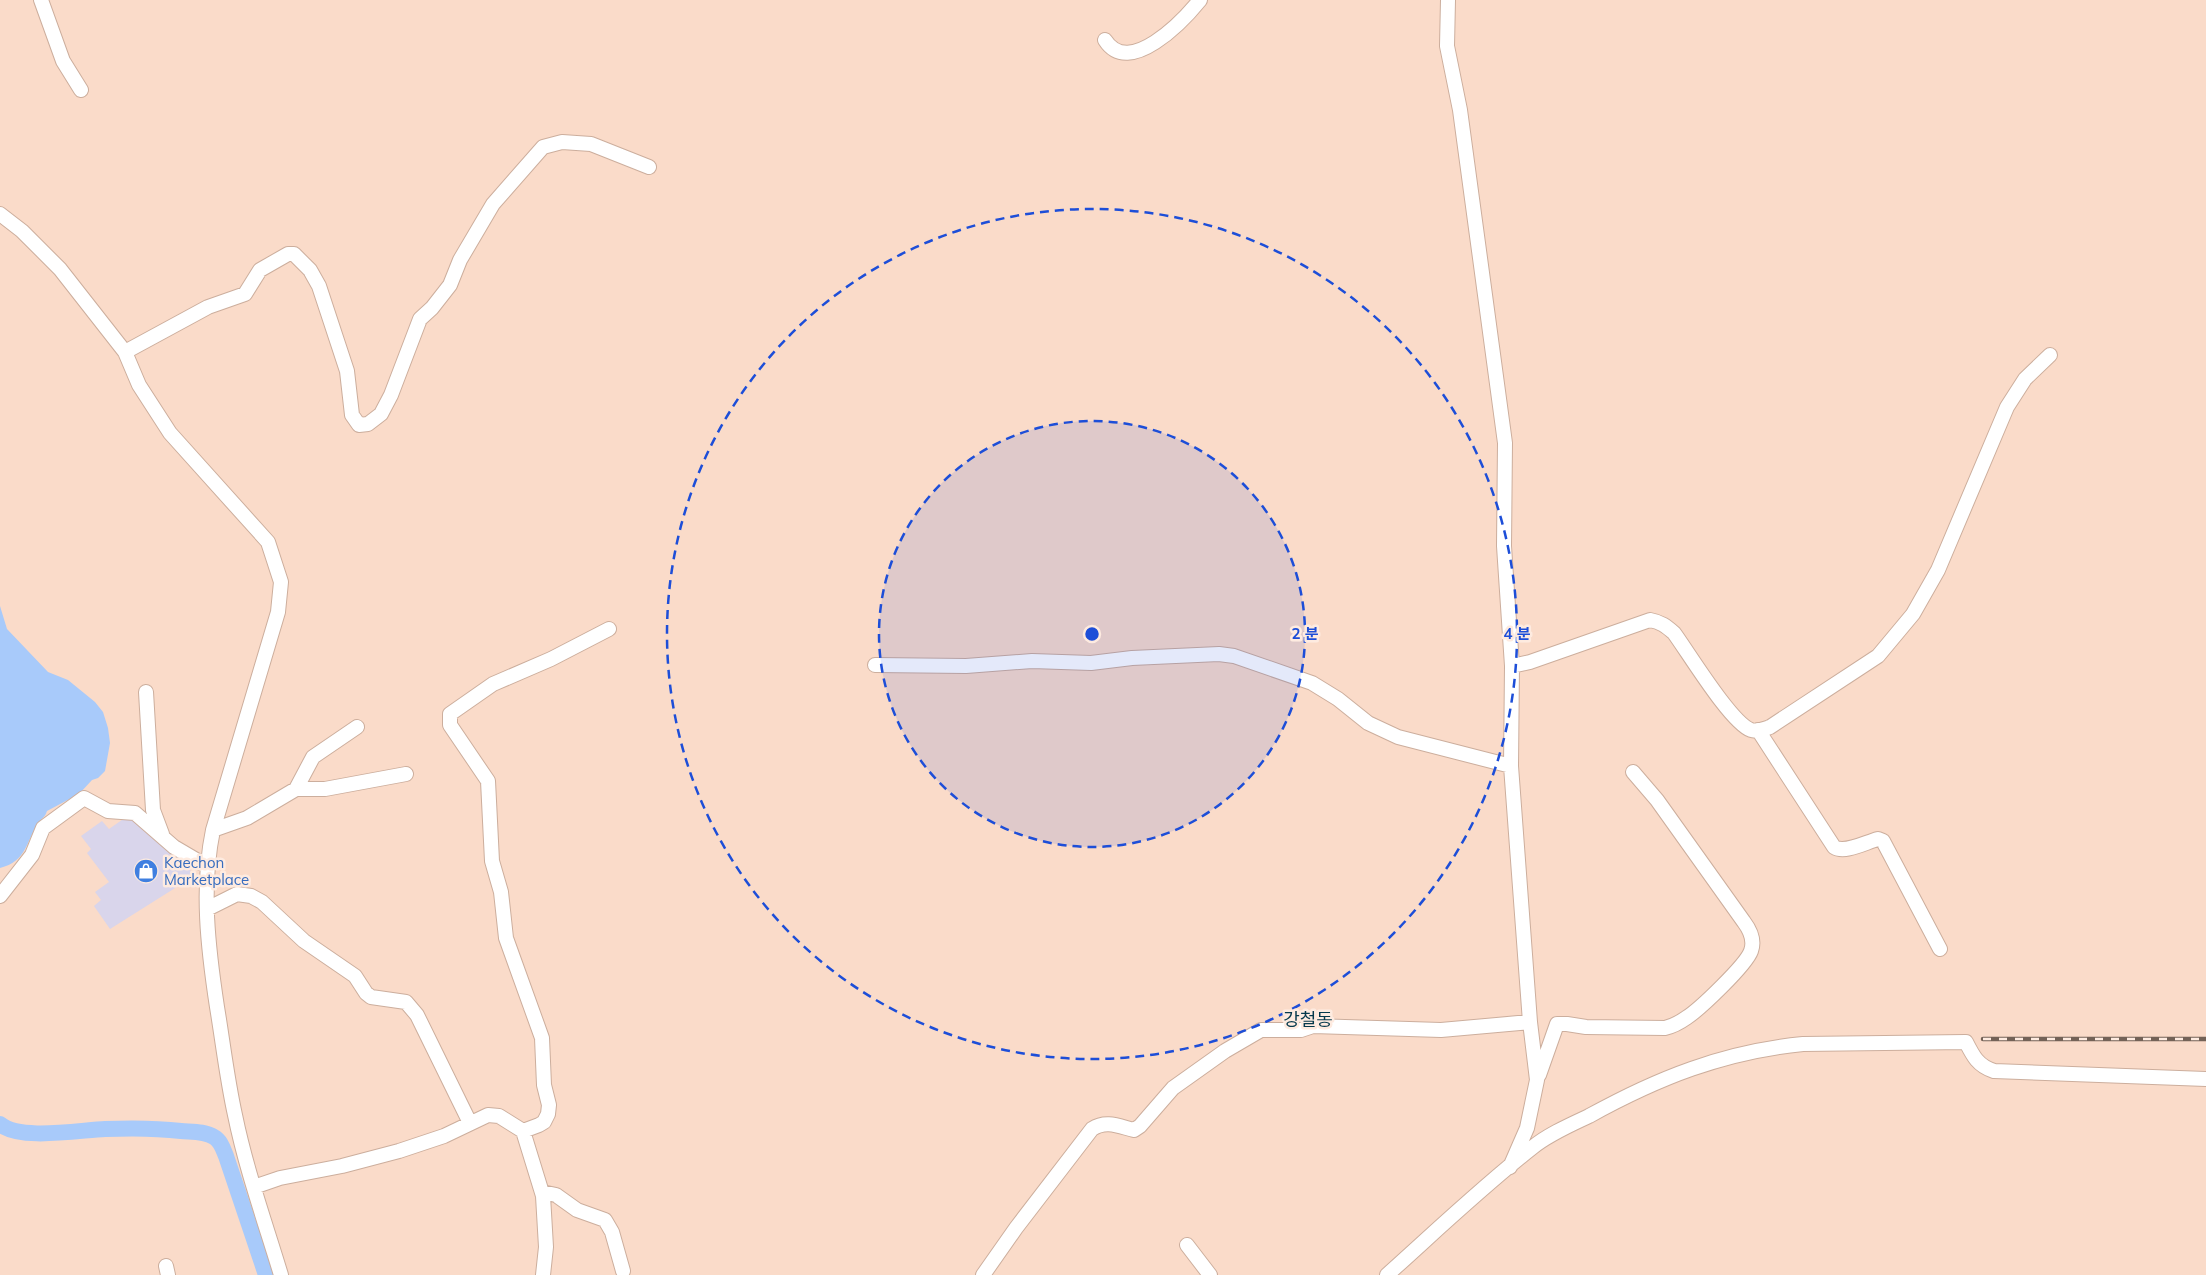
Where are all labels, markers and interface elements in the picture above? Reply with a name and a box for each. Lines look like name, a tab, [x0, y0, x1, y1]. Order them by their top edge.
text: 2 분	[1292, 624, 1319, 643]
text: 4 분	[1504, 624, 1531, 643]
centre of rings	[1083, 625, 1101, 643]
place label: Kaechon Marketplace	[164, 853, 249, 889]
shop icon: Kaechon Marketplace	[133, 858, 159, 884]
district label: 강철동	[1283, 1008, 1333, 1031]

